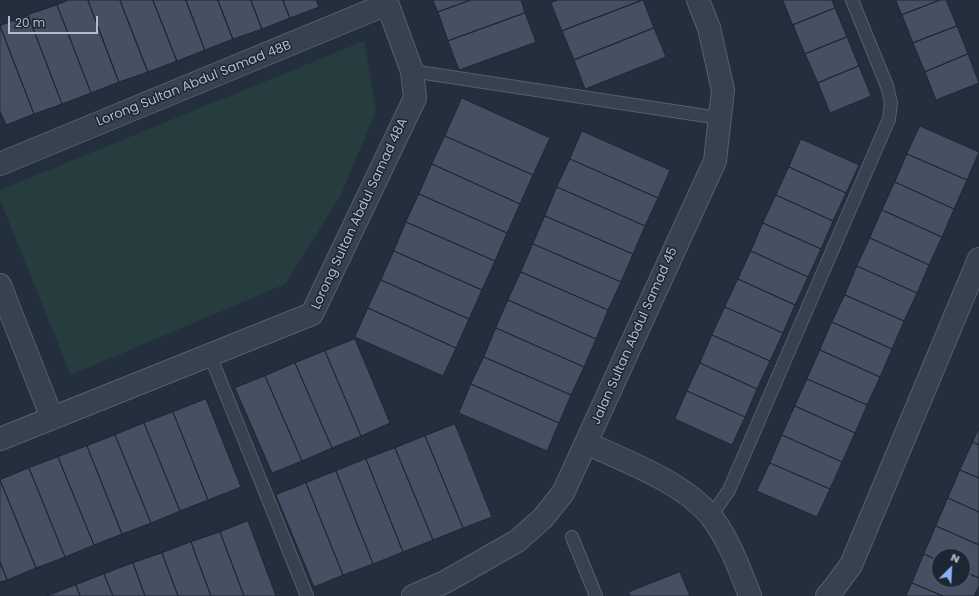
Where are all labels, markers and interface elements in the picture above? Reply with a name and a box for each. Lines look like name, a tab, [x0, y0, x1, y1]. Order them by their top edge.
scale bar	[10, 8, 100, 34]
text: 20 m	[15, 14, 45, 31]
street label: Lorong Sultan Abdul Samad 48B	[94, 38, 294, 130]
street label: Lorong Sultan Abdul Samad 48A	[309, 116, 411, 312]
street label: Jalan Sultan Abdul Samad 45	[589, 245, 681, 427]
north arrow	[931, 548, 971, 588]
text: N	[948, 549, 963, 567]

